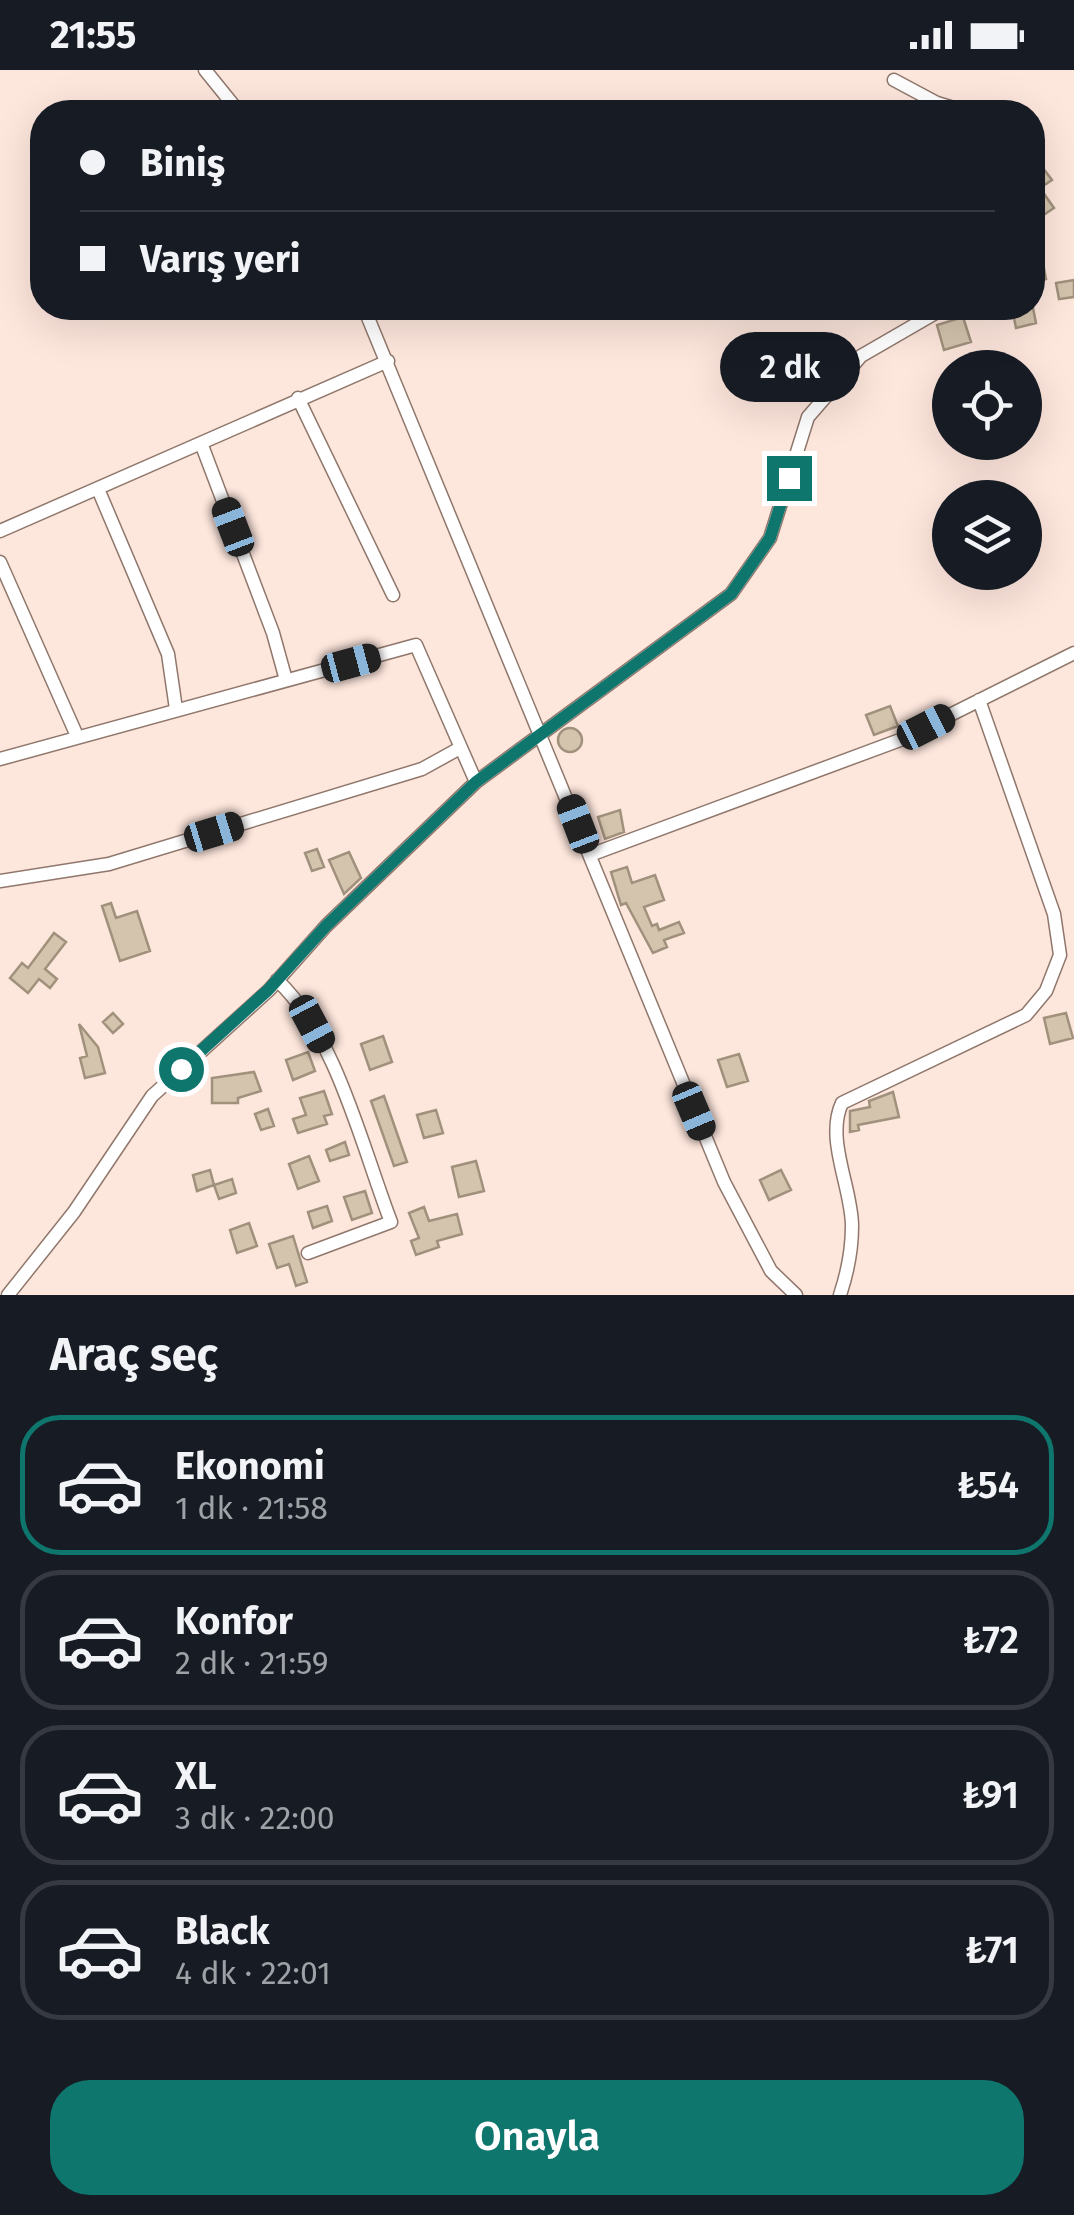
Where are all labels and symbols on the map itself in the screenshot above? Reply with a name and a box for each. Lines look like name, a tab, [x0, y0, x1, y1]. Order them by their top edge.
callout: 2 dk	[719, 333, 859, 403]
route end	[767, 456, 812, 501]
car	[208, 494, 258, 560]
car	[318, 641, 384, 685]
car	[892, 700, 960, 754]
car	[553, 791, 603, 857]
car	[181, 809, 247, 855]
car	[285, 990, 339, 1058]
route start	[159, 1047, 204, 1092]
car	[668, 1078, 720, 1144]

